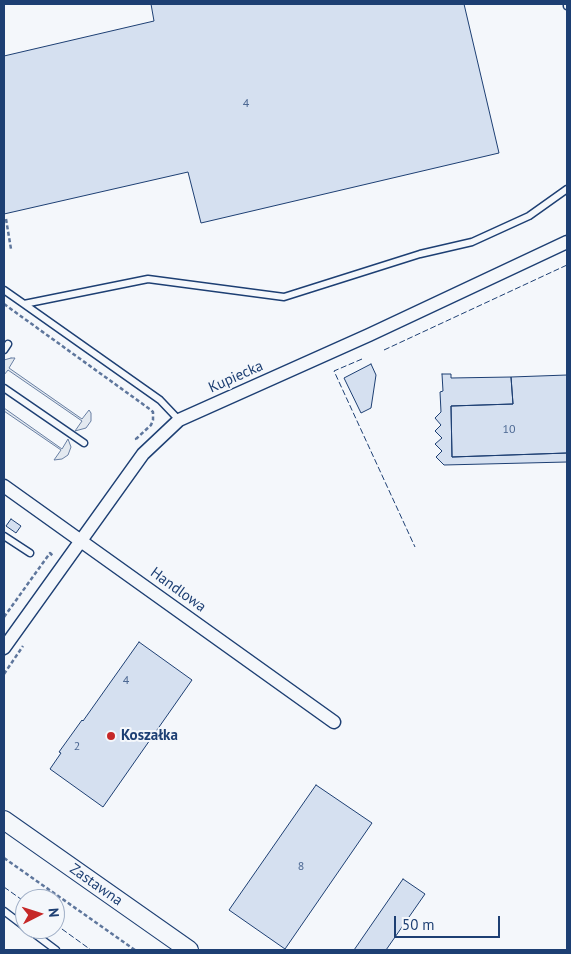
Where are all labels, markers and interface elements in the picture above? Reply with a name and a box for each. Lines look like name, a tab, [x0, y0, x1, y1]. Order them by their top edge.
house number: 4	[243, 97, 249, 111]
street label: Kupiecka	[206, 357, 266, 397]
house number: 10	[502, 423, 516, 437]
street label: Handlowa	[147, 564, 209, 616]
house number: 4	[123, 674, 129, 688]
place label: Koszałka	[121, 727, 178, 745]
marker: Koszałka	[105, 730, 117, 742]
house number: 2	[74, 740, 80, 754]
street label: Zastawna	[66, 860, 126, 910]
house number: 8	[298, 860, 304, 874]
north arrow	[15, 889, 65, 939]
scale bar	[396, 906, 502, 938]
text: N	[45, 907, 63, 918]
text: 50 m	[402, 915, 435, 934]

